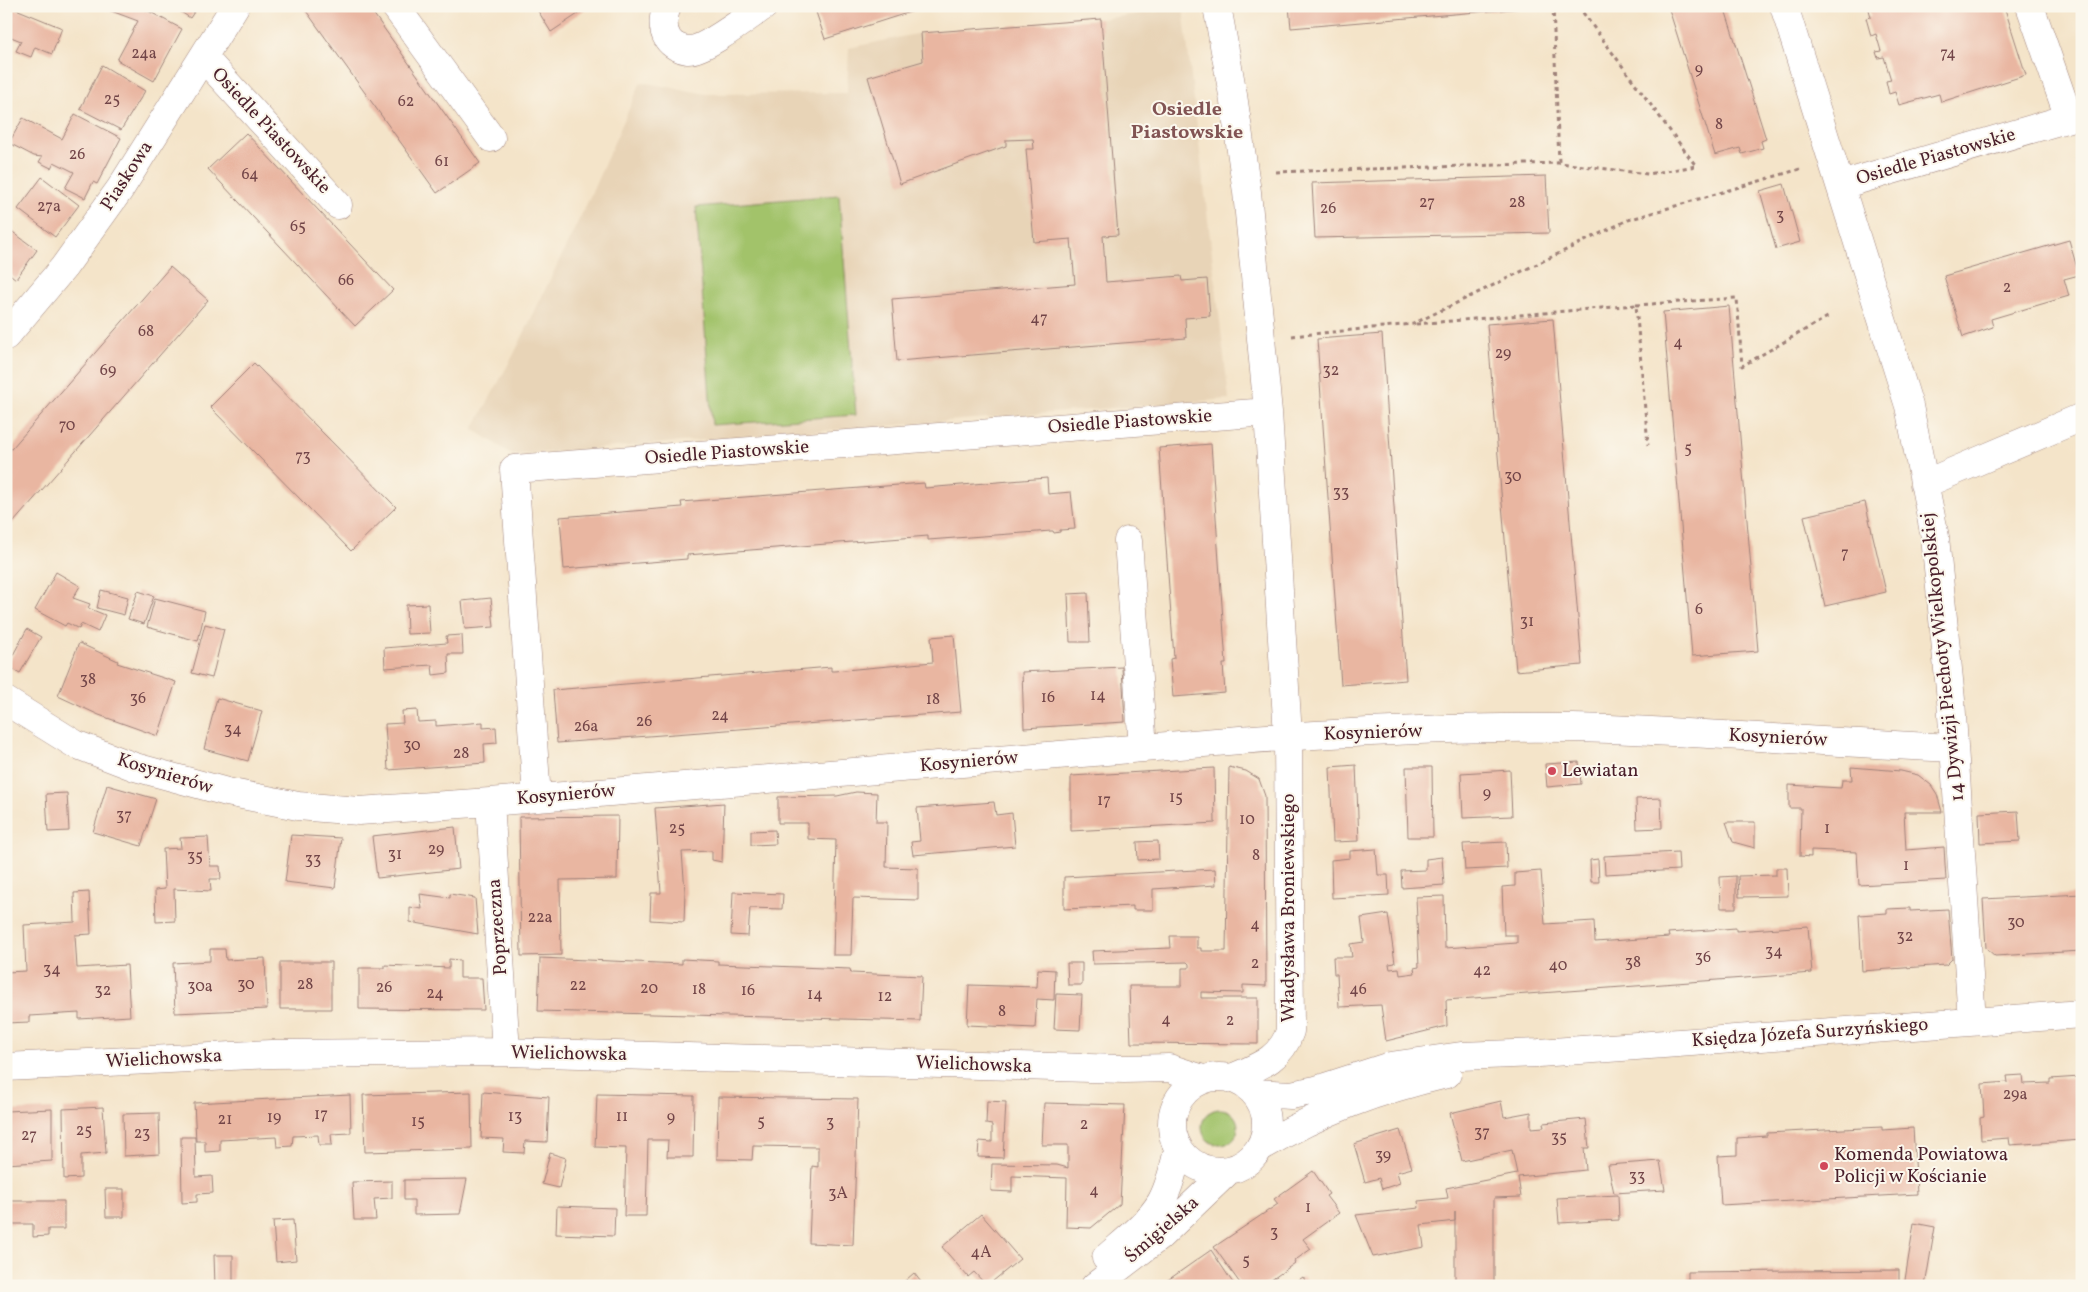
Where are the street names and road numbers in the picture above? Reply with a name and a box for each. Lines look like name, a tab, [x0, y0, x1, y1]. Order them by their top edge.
street label: Osiedle Piastowskie	[205, 62, 337, 200]
street label: Osiedle Piastowskie	[1853, 122, 2019, 192]
street label: Piaskowa	[95, 136, 159, 216]
street label: Osiedle Piastowskie	[1047, 403, 1213, 441]
street label: Osiedle Piastowskie	[644, 434, 810, 472]
street label: 14 Dywizji Piechoty Wielkopolskiej	[1915, 511, 1971, 803]
street label: Kosynierów	[1323, 718, 1423, 748]
street label: Kosynierów	[1728, 722, 1828, 754]
street label: Kosynierów	[919, 745, 1020, 779]
street label: Kosynierów	[114, 747, 216, 801]
street label: Kosynierów	[516, 778, 617, 812]
street label: Władysława Broniewskiego	[1276, 793, 1302, 1023]
street label: Poprzeczna	[482, 878, 514, 976]
street label: Księdza Józefa Surzyńskiego	[1691, 1012, 1929, 1054]
street label: Wielichowska	[511, 1040, 627, 1068]
street label: Wielichowska	[105, 1043, 223, 1075]
street label: Wielichowska	[915, 1050, 1033, 1080]
street label: Śmigielska	[1119, 1190, 1205, 1270]

